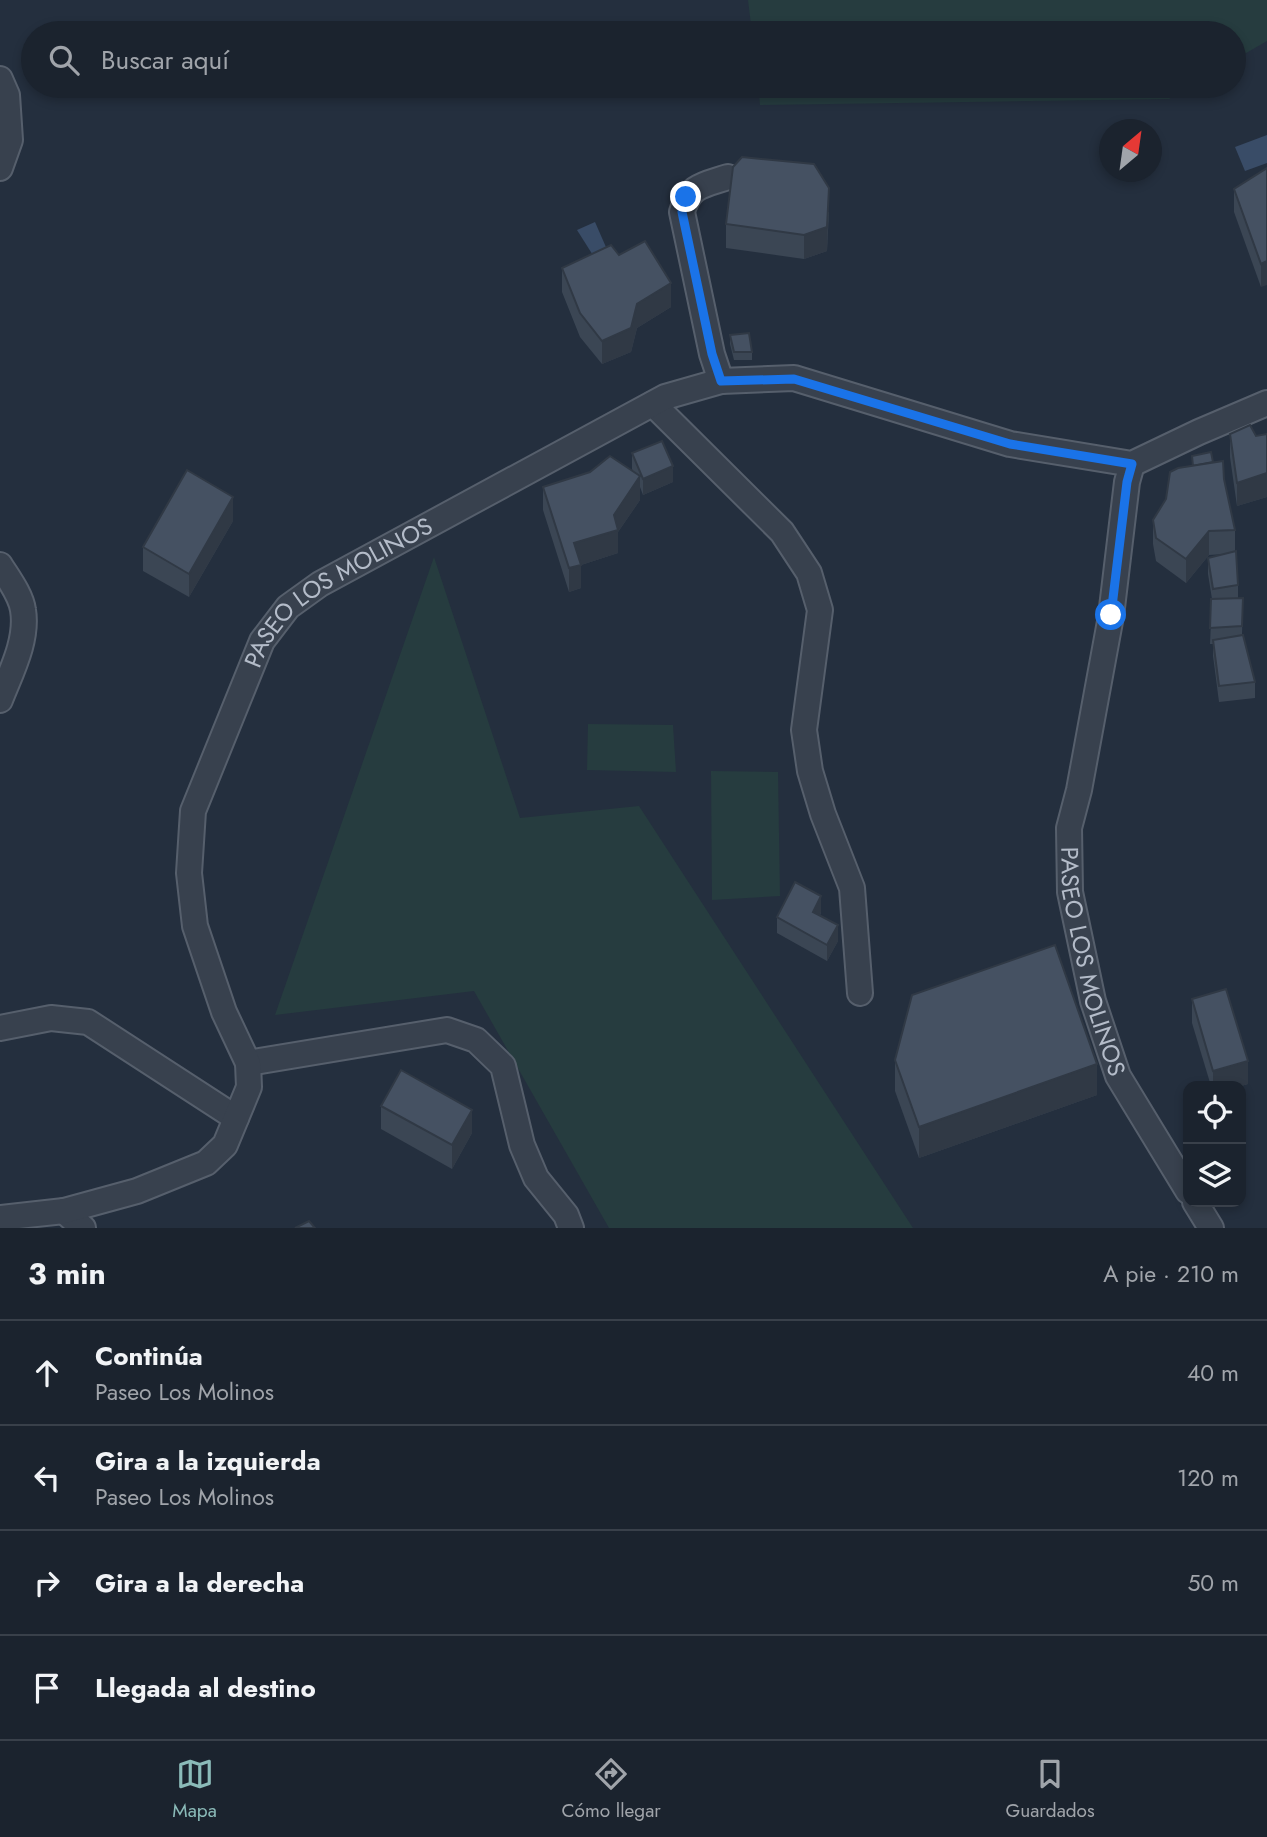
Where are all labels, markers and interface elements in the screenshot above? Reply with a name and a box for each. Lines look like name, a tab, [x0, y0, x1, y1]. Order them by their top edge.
search box	[21, 21, 1246, 98]
icon: search	[45, 41, 83, 79]
text: Buscar aquí	[101, 41, 229, 79]
north arrow	[1099, 119, 1162, 182]
route end	[670, 181, 701, 212]
street label: PASEO LOS MOLINOS	[235, 508, 439, 673]
route start	[1095, 599, 1126, 630]
street label: PASEO LOS MOLINOS	[1052, 846, 1135, 1081]
map controls	[1183, 1081, 1246, 1207]
button: locate	[1183, 1081, 1246, 1144]
button: layers	[1183, 1144, 1246, 1207]
text: 3 min	[28, 1252, 106, 1295]
text: A pie · 210 m	[1103, 1257, 1239, 1291]
text: Continúa	[95, 1337, 203, 1375]
icon: ahead	[28, 1354, 66, 1392]
text: 40 m	[1187, 1356, 1239, 1390]
text: Paseo Los Molinos	[95, 1375, 274, 1409]
text: Gira a la izquierda	[95, 1442, 321, 1480]
icon: left	[28, 1459, 66, 1497]
text: 120 m	[1177, 1461, 1239, 1495]
text: Paseo Los Molinos	[95, 1480, 274, 1514]
icon: right	[28, 1564, 66, 1602]
text: Gira a la derecha	[95, 1564, 304, 1602]
text: 50 m	[1187, 1566, 1239, 1600]
icon: arrive	[28, 1669, 66, 1707]
text: Llegada al destino	[95, 1669, 316, 1707]
tab: Mapa	[172, 1755, 217, 1824]
tab: Cómo llegar	[562, 1755, 661, 1824]
tab: Guardados	[1005, 1755, 1095, 1824]

